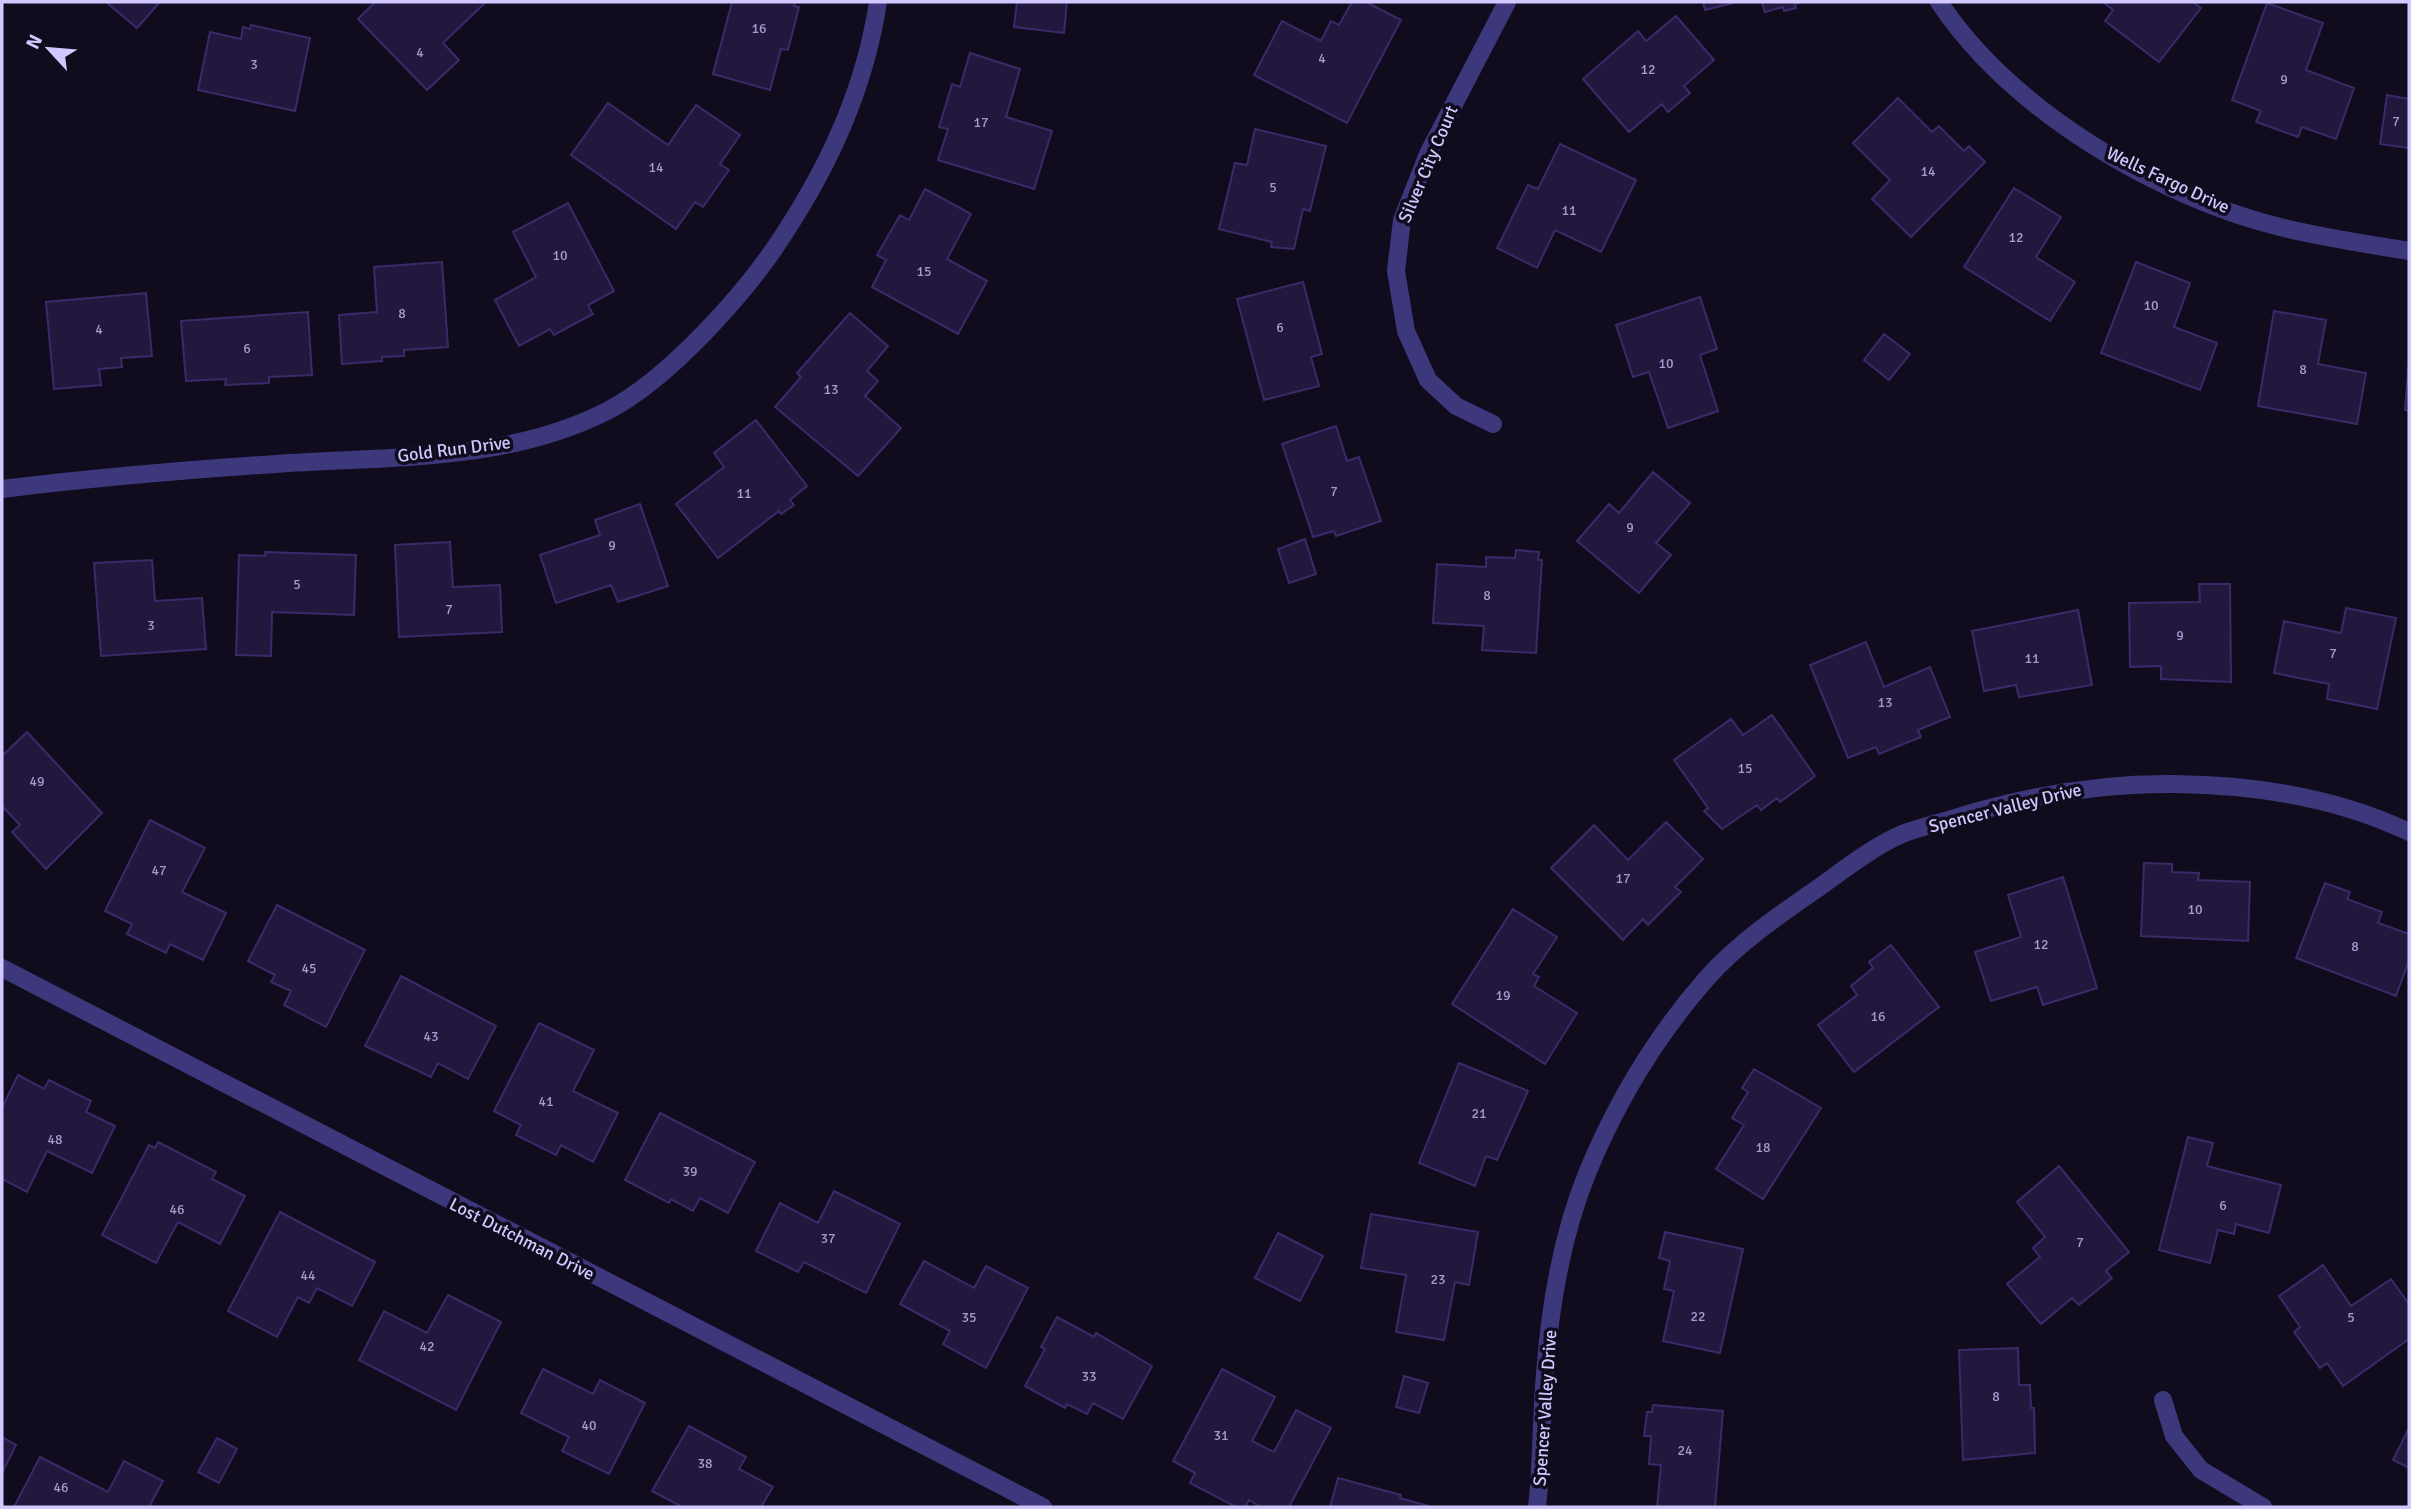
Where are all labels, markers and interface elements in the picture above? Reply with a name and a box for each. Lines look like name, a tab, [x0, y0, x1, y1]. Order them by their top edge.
north arrow	[14, 14, 84, 84]
house number: 16	[751, 20, 767, 37]
text: N	[21, 31, 48, 53]
house number: 4	[416, 44, 424, 61]
house number: 4	[1318, 50, 1326, 67]
house number: 3	[250, 56, 258, 73]
house number: 12	[1640, 61, 1656, 78]
house number: 9	[2280, 71, 2288, 88]
street label: Silver City Court	[1393, 102, 1463, 226]
house number: 7	[2392, 113, 2400, 130]
house number: 17	[973, 114, 989, 131]
street label: Wells Fargo Drive	[2103, 142, 2233, 218]
house number: 14	[648, 159, 664, 176]
house number: 14	[1920, 163, 1936, 180]
house number: 5	[1269, 179, 1277, 196]
house number: 11	[1561, 202, 1577, 219]
house number: 12	[2008, 229, 2024, 246]
house number: 10	[552, 247, 568, 264]
house number: 15	[916, 263, 932, 280]
house number: 10	[2143, 297, 2159, 314]
house number: 8	[398, 305, 406, 322]
house number: 6	[1276, 319, 1284, 336]
house number: 4	[95, 321, 103, 338]
house number: 6	[243, 340, 251, 357]
house number: 10	[1658, 355, 1674, 372]
house number: 8	[2299, 361, 2307, 378]
house number: 13	[823, 381, 839, 398]
street label: Gold Run Drive	[396, 431, 512, 467]
house number: 7	[1330, 483, 1338, 500]
house number: 11	[736, 485, 752, 502]
house number: 9	[1626, 519, 1634, 536]
house number: 9	[608, 537, 616, 554]
house number: 5	[293, 576, 301, 593]
house number: 8	[1483, 587, 1491, 604]
house number: 7	[445, 601, 453, 618]
house number: 3	[147, 617, 155, 634]
house number: 9	[2176, 627, 2184, 644]
house number: 7	[2329, 645, 2337, 662]
house number: 11	[2024, 650, 2040, 667]
house number: 13	[1877, 694, 1893, 711]
house number: 15	[1737, 760, 1753, 777]
house number: 49	[29, 773, 45, 790]
street label: Spencer Valley Drive	[1926, 778, 2084, 838]
house number: 47	[151, 862, 167, 879]
house number: 17	[1615, 870, 1631, 887]
house number: 10	[2187, 901, 2203, 918]
house number: 12	[2033, 936, 2049, 953]
house number: 8	[2351, 938, 2359, 955]
house number: 45	[301, 960, 317, 977]
house number: 19	[1495, 987, 1511, 1004]
house number: 16	[1870, 1008, 1886, 1025]
house number: 43	[423, 1028, 439, 1045]
house number: 41	[538, 1093, 554, 1110]
house number: 21	[1471, 1105, 1487, 1122]
house number: 48	[47, 1131, 63, 1148]
house number: 18	[1755, 1139, 1771, 1156]
house number: 39	[682, 1163, 698, 1180]
street label: Lost Dutchman Drive	[446, 1193, 598, 1285]
house number: 6	[2219, 1197, 2227, 1214]
house number: 46	[169, 1201, 185, 1218]
house number: 37	[820, 1230, 836, 1247]
house number: 7	[2076, 1234, 2084, 1251]
house number: 44	[300, 1267, 316, 1284]
house number: 23	[1430, 1271, 1446, 1288]
house number: 22	[1690, 1308, 1706, 1325]
house number: 35	[961, 1309, 977, 1326]
house number: 5	[2347, 1309, 2355, 1326]
street label: Spencer Valley Drive	[1529, 1329, 1561, 1487]
house number: 42	[419, 1338, 435, 1355]
house number: 33	[1081, 1368, 1097, 1385]
house number: 8	[1992, 1388, 2000, 1405]
house number: 40	[581, 1417, 597, 1434]
house number: 31	[1213, 1427, 1229, 1444]
house number: 24	[1677, 1442, 1693, 1459]
house number: 38	[697, 1455, 713, 1472]
house number: 46	[53, 1479, 69, 1496]

